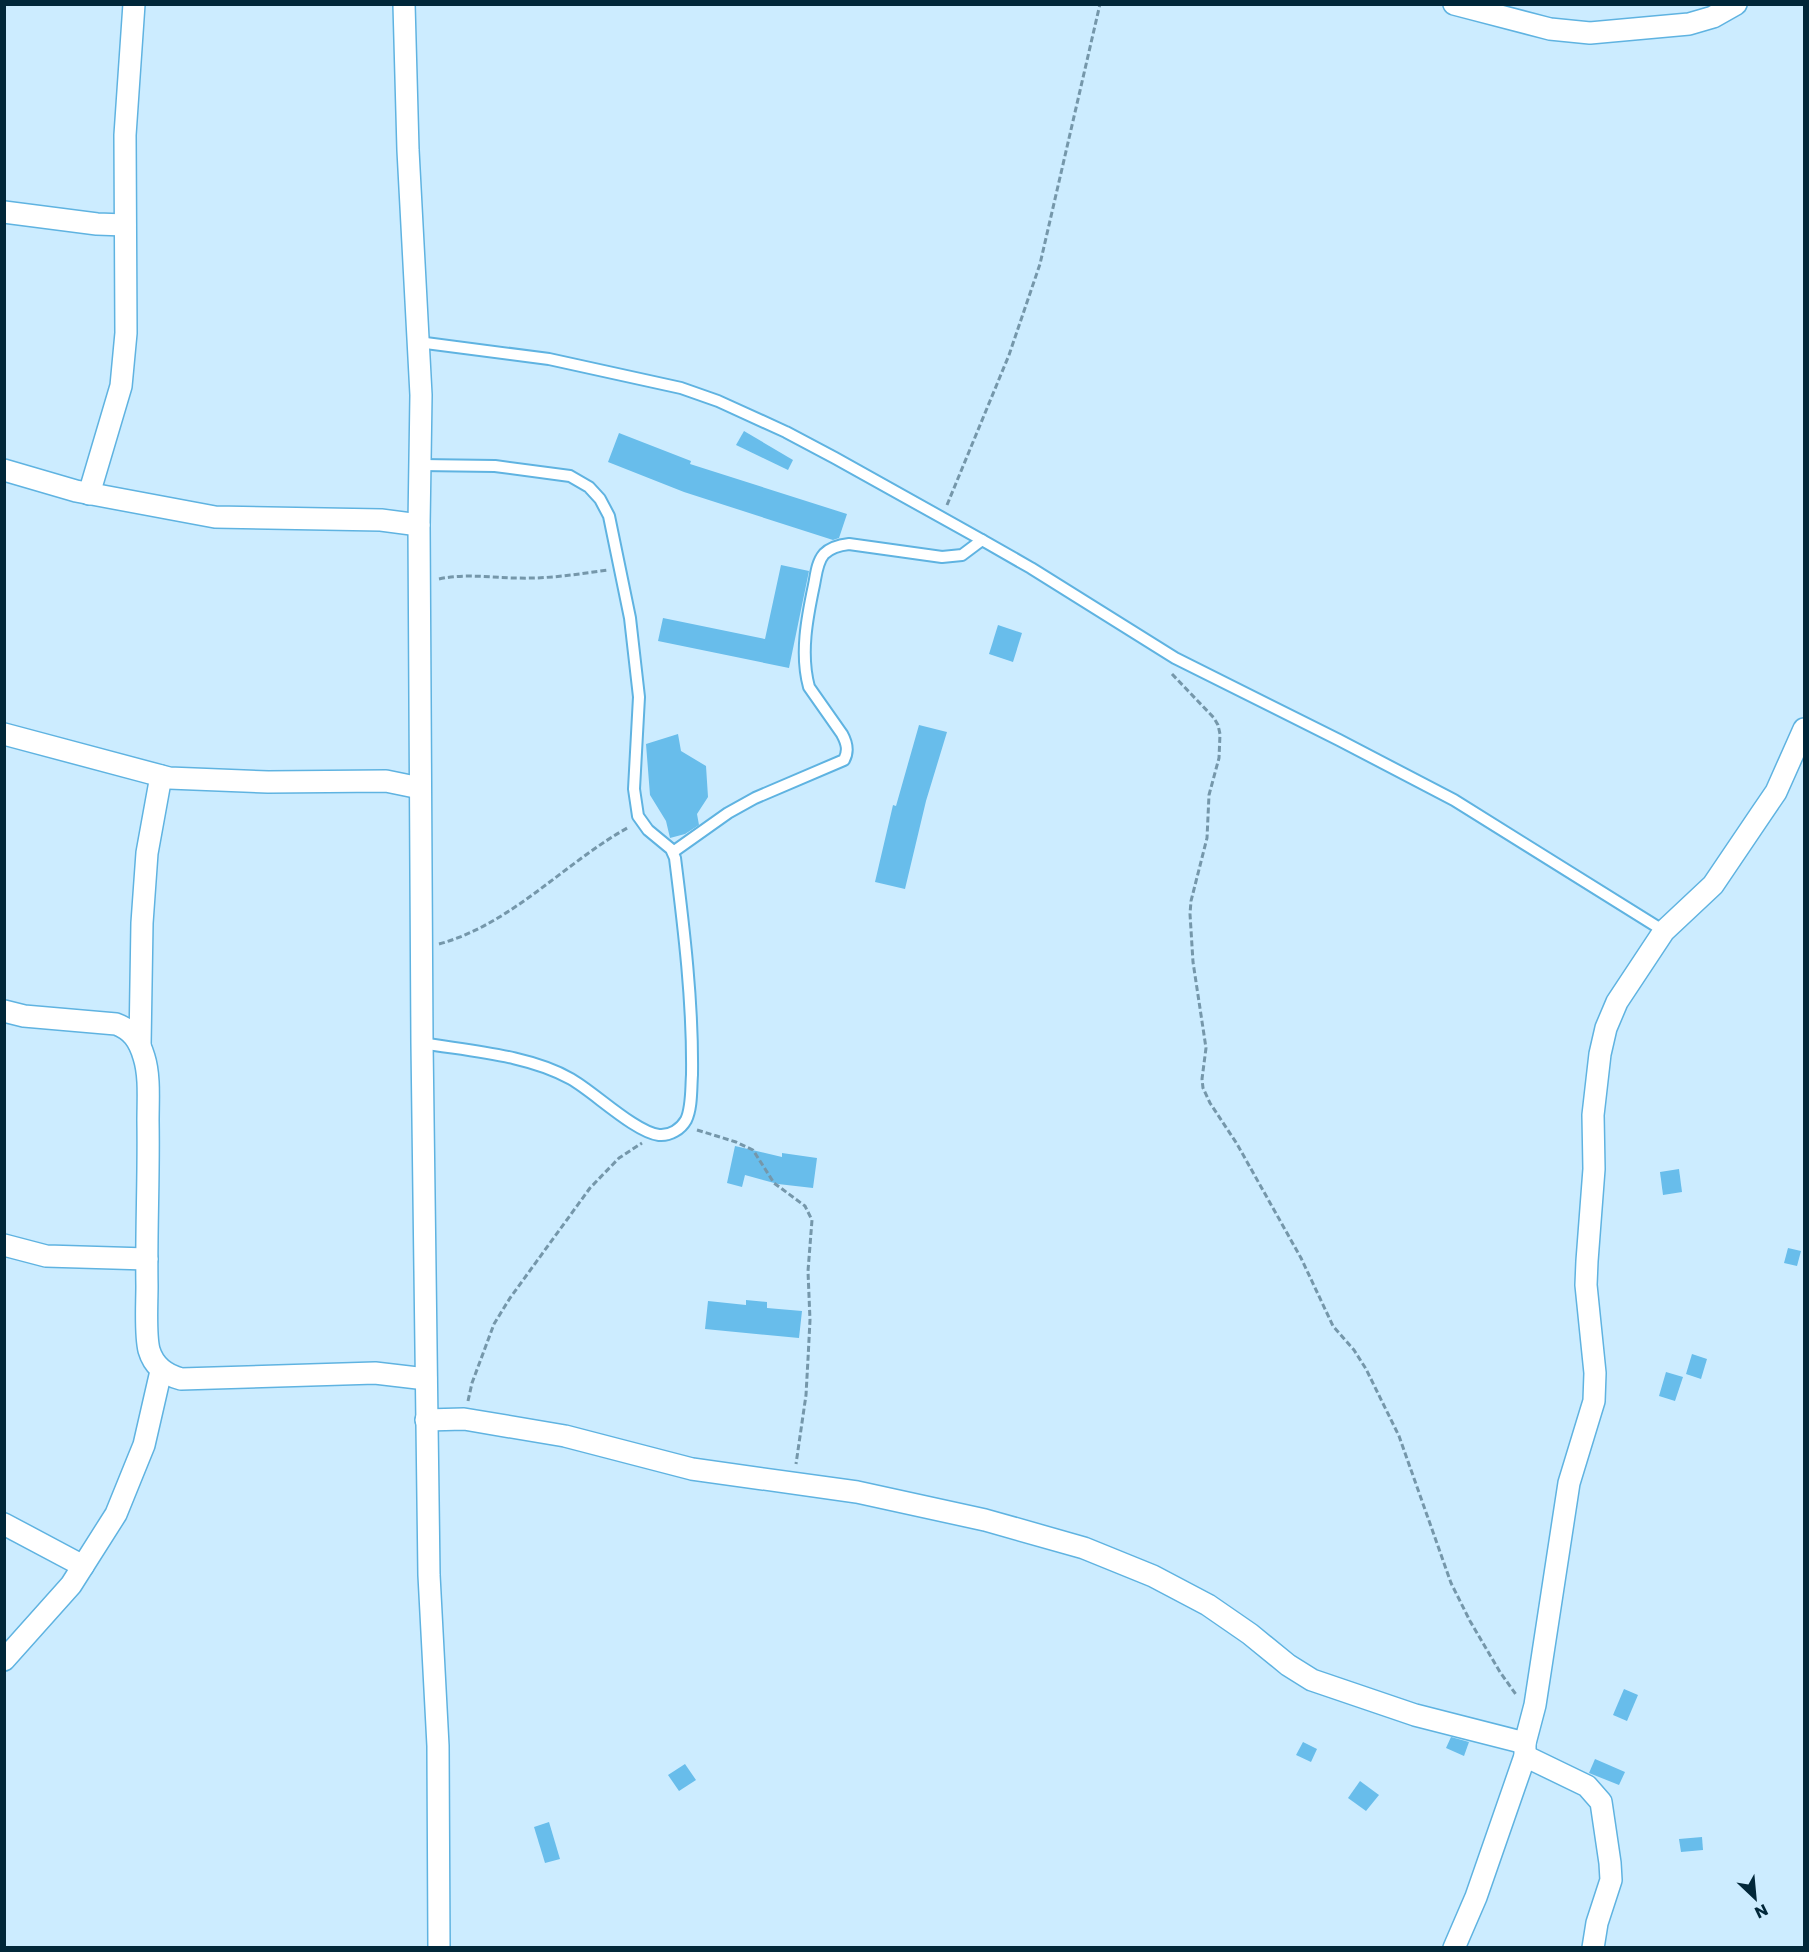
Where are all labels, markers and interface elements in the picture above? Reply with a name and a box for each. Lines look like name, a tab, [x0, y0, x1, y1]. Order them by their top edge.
north arrow	[1725, 1868, 1785, 1928]
text: N	[1751, 1898, 1772, 1924]

